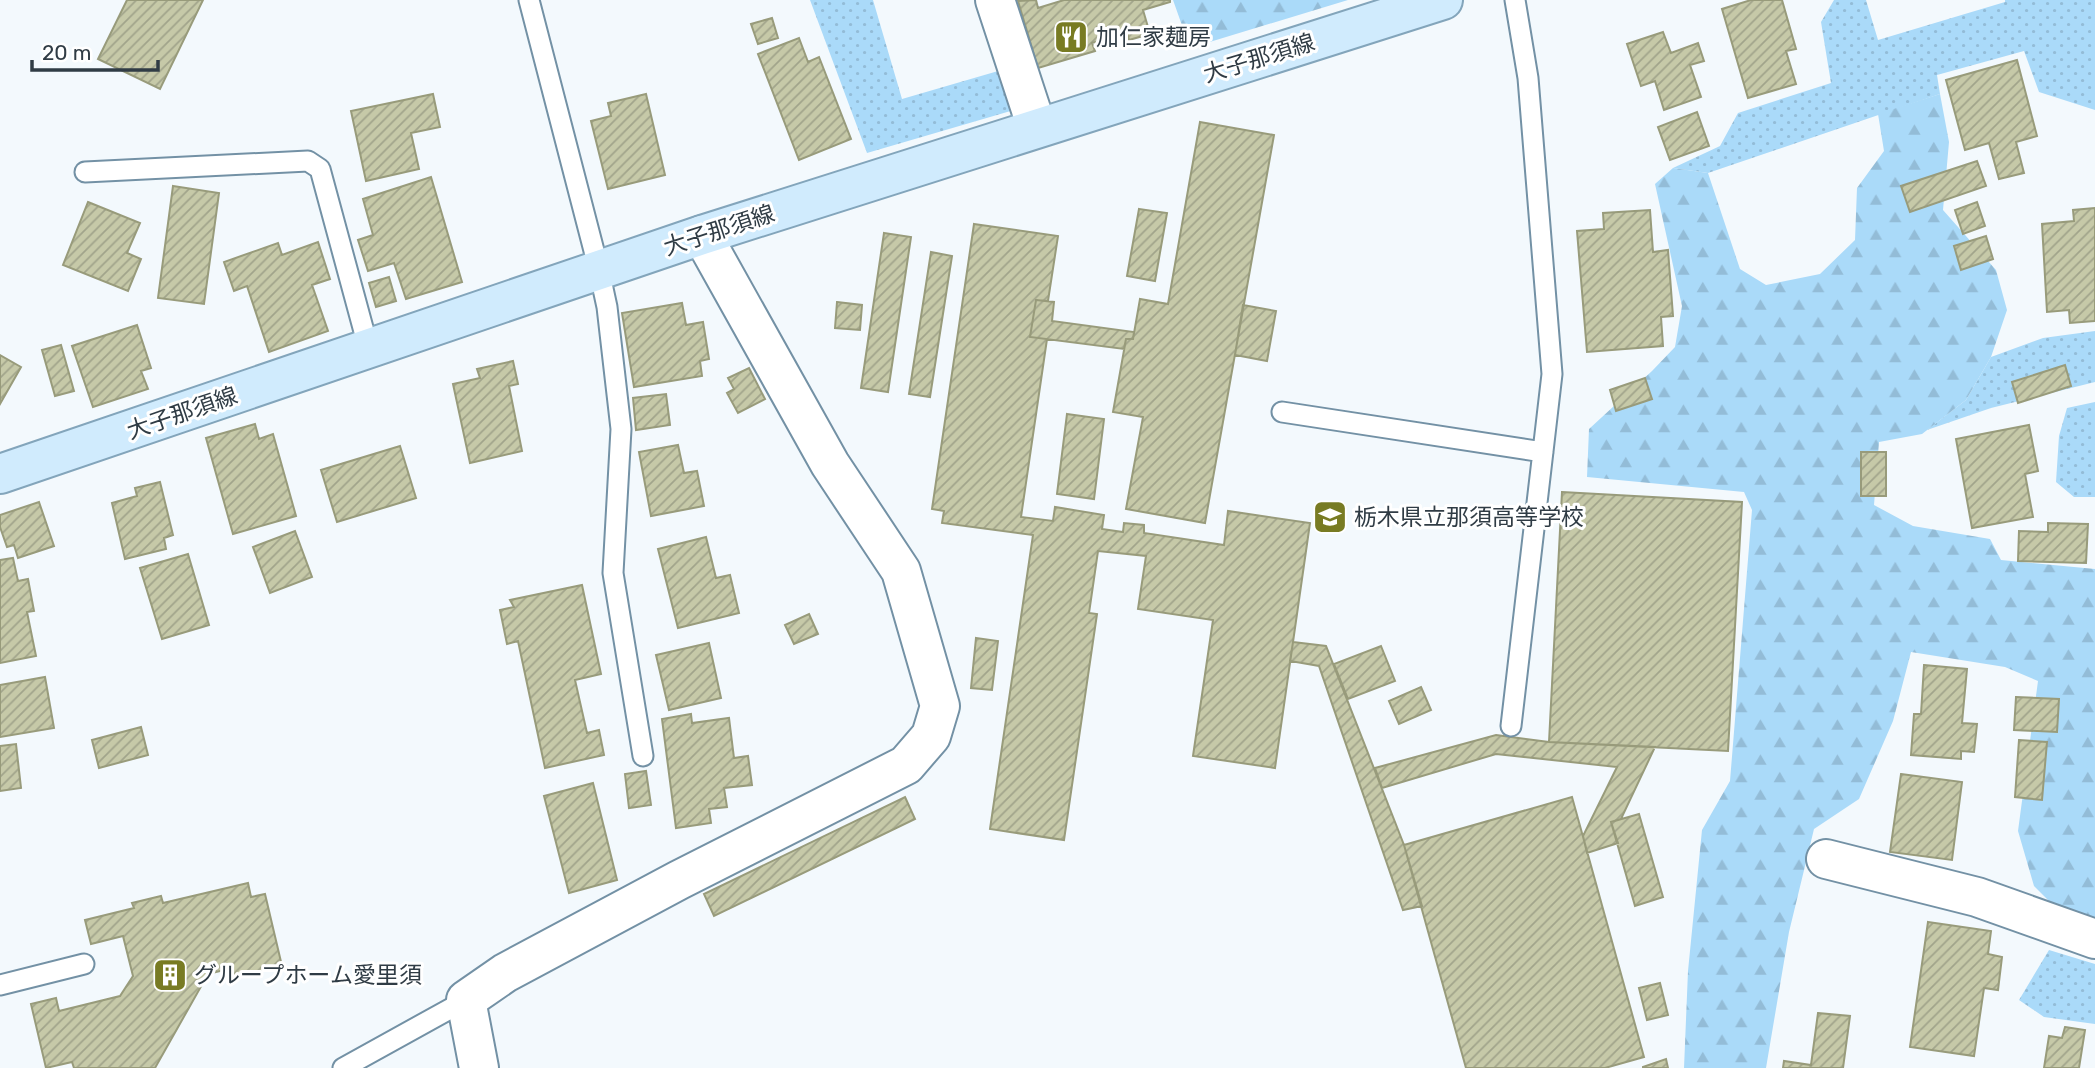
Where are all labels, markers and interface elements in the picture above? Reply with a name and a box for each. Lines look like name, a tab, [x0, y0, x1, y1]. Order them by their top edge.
restaurant icon: 加仁家麺房	[1052, 18, 1090, 56]
place label: 加仁家麺房	[1096, 23, 1211, 51]
scale bar	[32, 28, 158, 72]
street label: 大子那須線	[1200, 28, 1318, 88]
text: 20 m	[42, 40, 91, 65]
street label: 大子那須線	[660, 199, 778, 261]
street label: 大子那須線	[123, 381, 241, 445]
school or university icon: 栃木県立那須高等学校	[1311, 498, 1349, 536]
place label: 栃木県立那須高等学校	[1354, 503, 1584, 531]
building icon: グループホーム愛里須	[151, 956, 189, 994]
place label: グループホーム愛里須	[194, 961, 422, 989]

